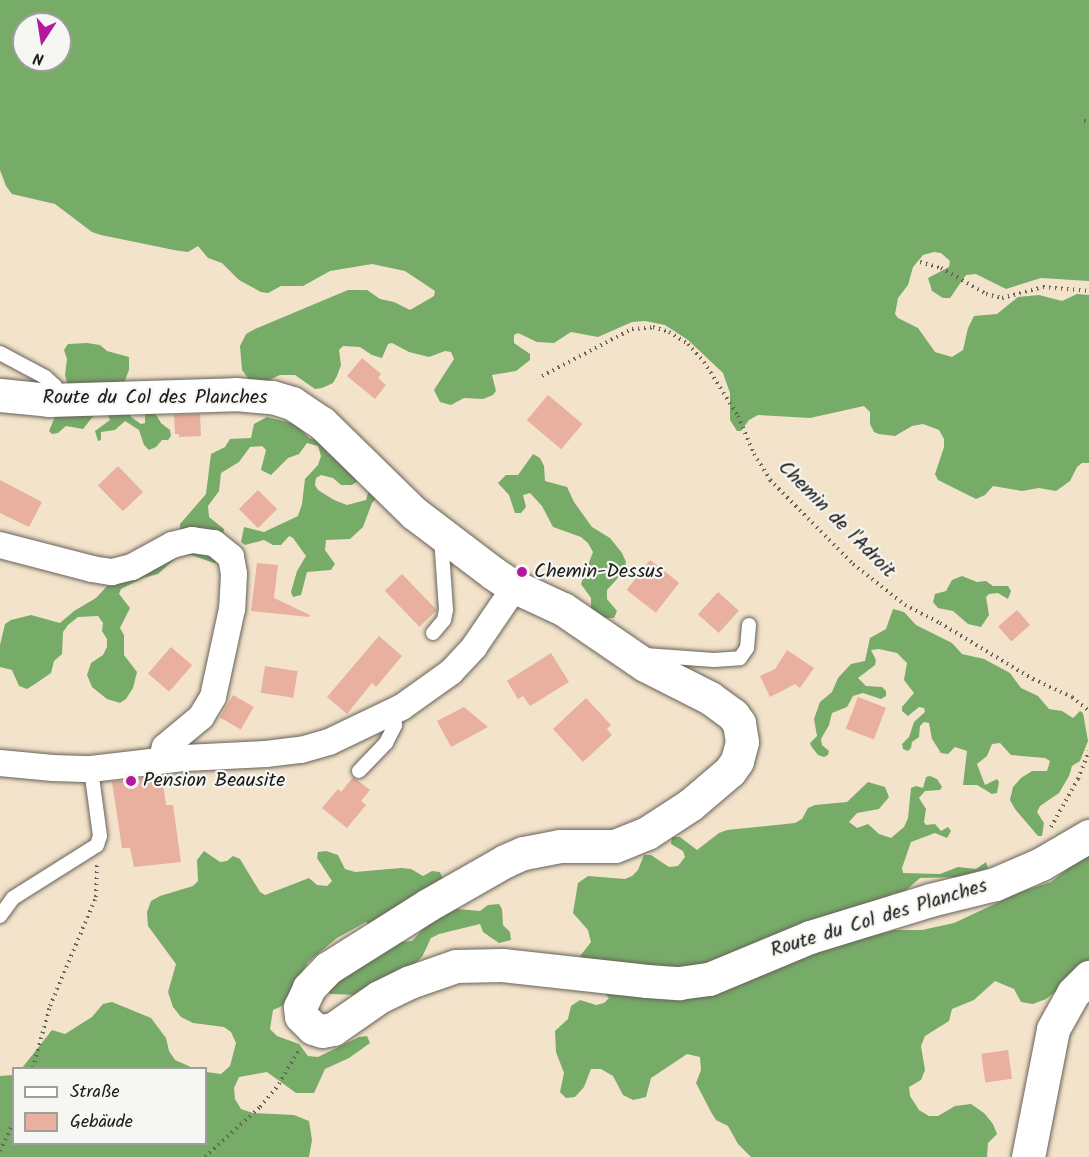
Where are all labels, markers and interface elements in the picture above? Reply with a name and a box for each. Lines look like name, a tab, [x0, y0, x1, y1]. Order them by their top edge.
north arrow	[12, 12, 72, 72]
text: N	[31, 45, 46, 71]
street label: Route du Col des Planches	[42, 386, 268, 410]
street label: Chemin de l'Adroit	[772, 456, 900, 584]
place label: Chemin-Dessus	[534, 560, 663, 584]
marker: Chemin-Dessus	[515, 565, 529, 579]
place label: Pension Beausite	[143, 769, 285, 793]
marker: Pension Beausite	[124, 774, 138, 788]
street label: Route du Col des Planches	[768, 875, 990, 963]
legend	[12, 1067, 207, 1145]
text: Straße	[70, 1078, 120, 1107]
text: Gebäude	[70, 1108, 133, 1137]

